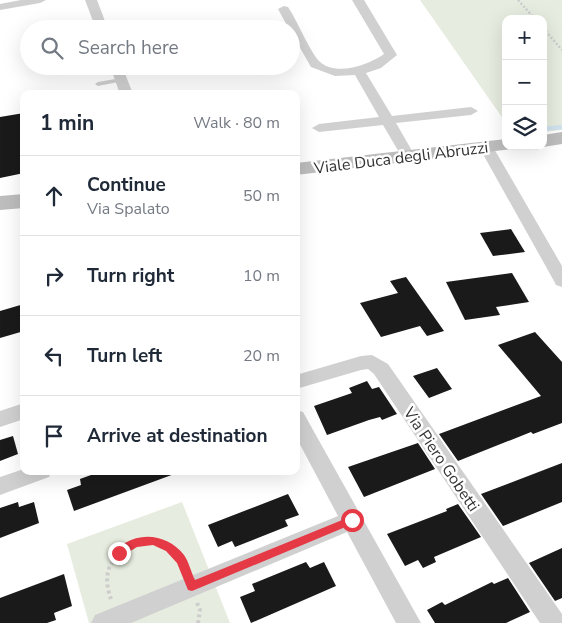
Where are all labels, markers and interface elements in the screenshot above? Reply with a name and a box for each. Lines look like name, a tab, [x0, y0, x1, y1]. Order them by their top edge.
map controls	[502, 15, 547, 150]
button: +	[502, 15, 547, 60]
search box	[20, 20, 300, 75]
icon: search	[38, 34, 66, 62]
text: Search here	[78, 35, 179, 61]
button: −	[502, 60, 547, 105]
button: layers	[502, 105, 547, 150]
text: 1 min	[40, 109, 94, 137]
text: Walk · 80 m	[193, 112, 280, 134]
street label: Viale Duca degli Abruzzi	[312, 136, 489, 180]
text: Continue	[87, 172, 166, 198]
icon: ahead	[40, 182, 68, 210]
text: 50 m	[243, 185, 280, 207]
text: Via Spalato	[87, 198, 170, 220]
icon: right	[40, 262, 68, 290]
text: Turn right	[87, 263, 174, 289]
text: 10 m	[243, 265, 280, 287]
icon: left	[40, 342, 68, 370]
text: Turn left	[87, 343, 162, 369]
text: 20 m	[243, 345, 280, 367]
street label: Via Piero Gobetti	[398, 402, 484, 516]
icon: arrive	[40, 422, 68, 450]
text: Arrive at destination	[87, 423, 268, 449]
route start	[341, 509, 364, 532]
route end	[108, 542, 131, 565]

